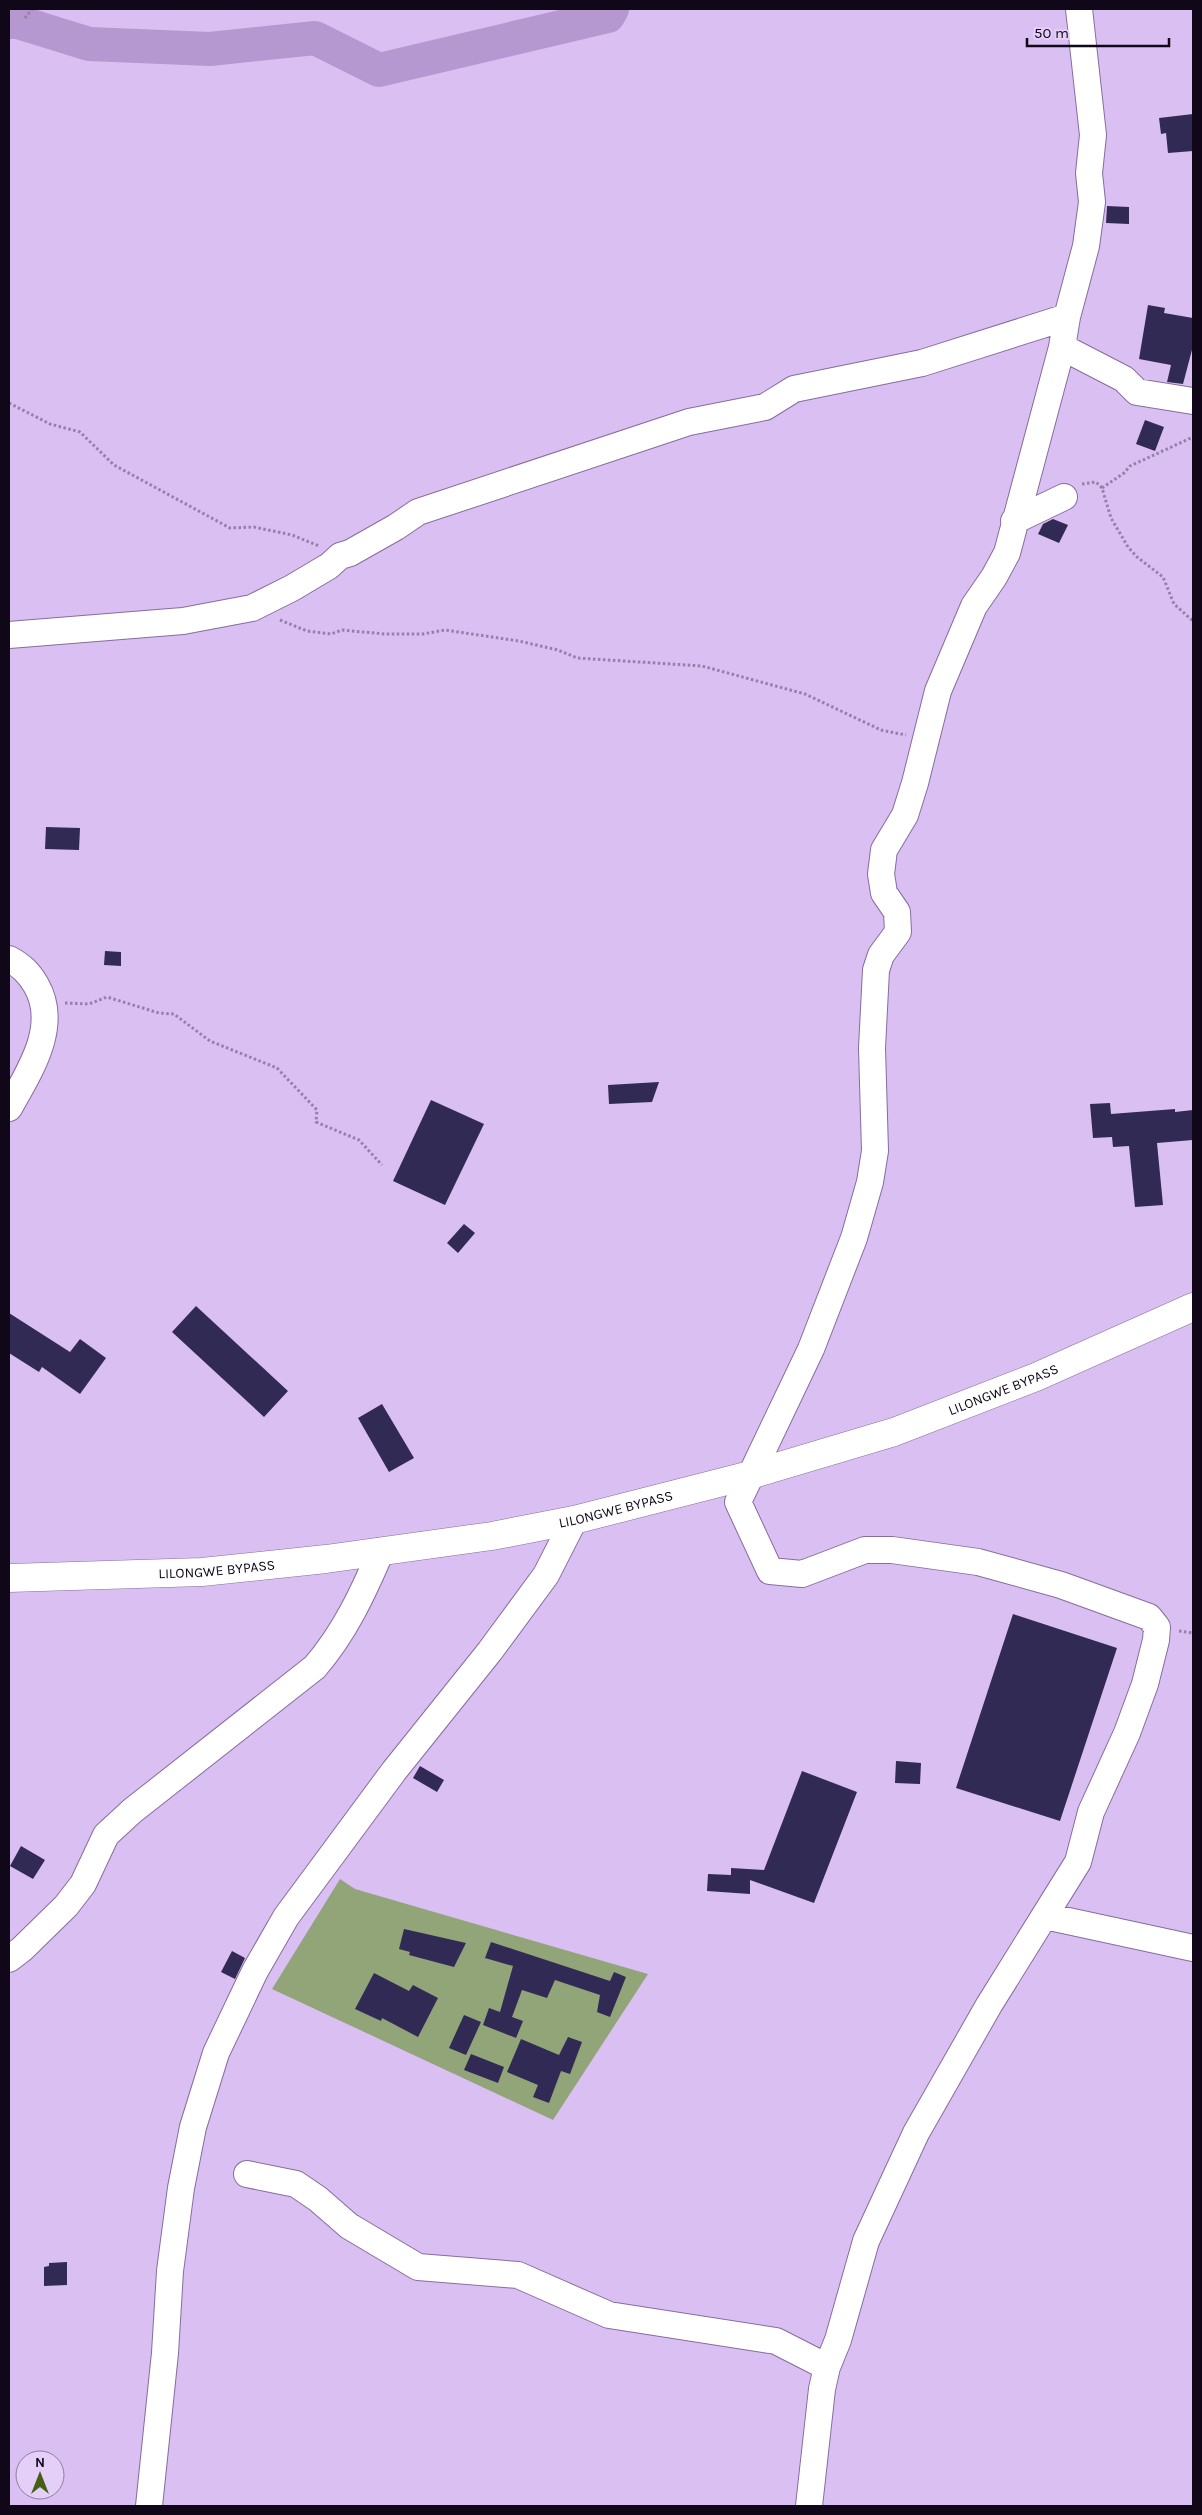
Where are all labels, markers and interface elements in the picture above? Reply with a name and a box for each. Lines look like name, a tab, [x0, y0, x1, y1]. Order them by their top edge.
scale bar	[1027, 15, 1170, 47]
text: 50 m	[1034, 24, 1069, 42]
street label: LILONGWE BYPASS	[946, 1360, 1061, 1419]
street label: LILONGWE BYPASS	[557, 1487, 675, 1531]
street label: LILONGWE BYPASS	[158, 1556, 276, 1582]
north arrow	[15, 2450, 65, 2500]
text: N	[35, 2454, 45, 2471]

